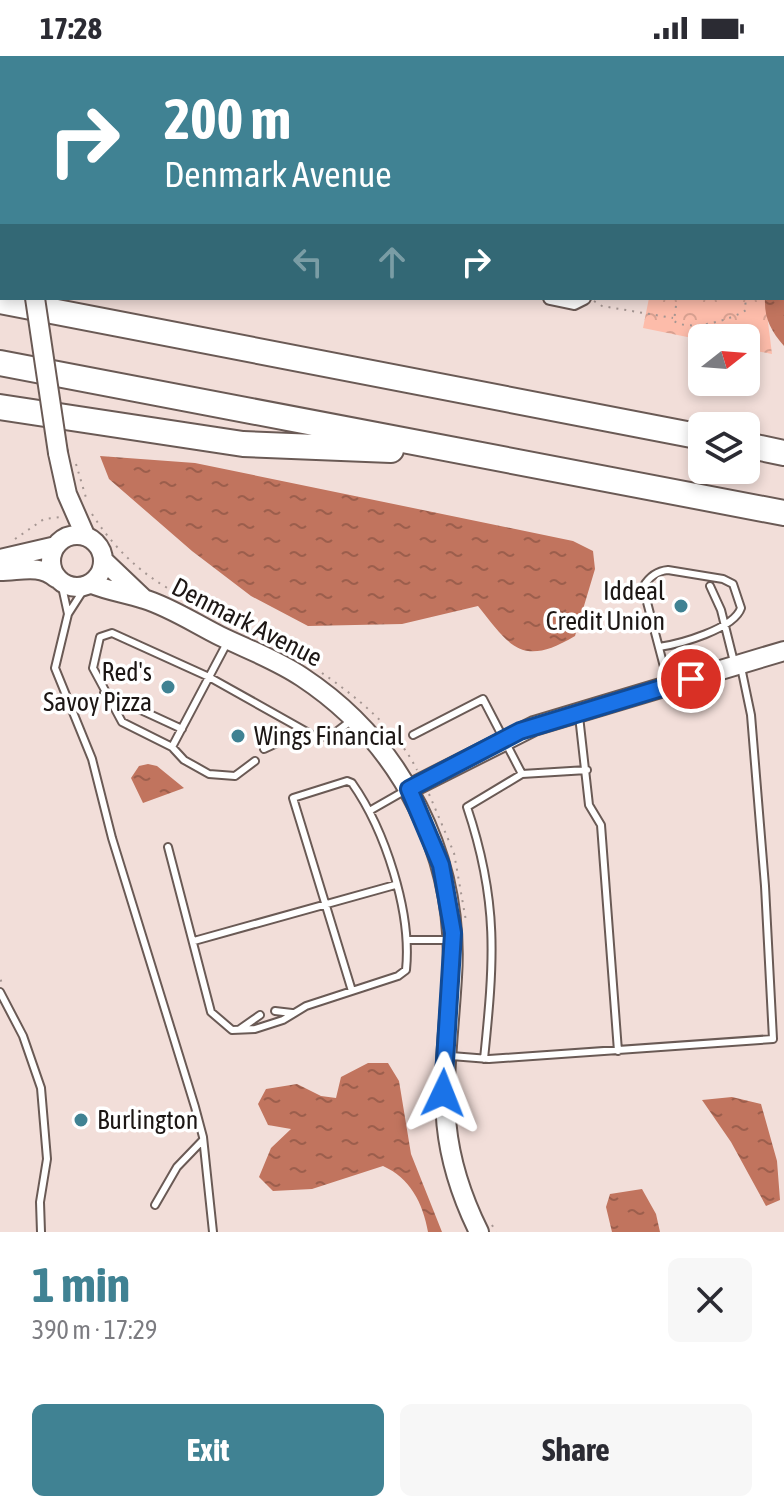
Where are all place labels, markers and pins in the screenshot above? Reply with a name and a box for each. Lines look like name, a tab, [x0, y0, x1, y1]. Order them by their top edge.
place label: Iddeal Credit Union	[546, 576, 665, 636]
marker: Iddeal Credit Union	[672, 597, 690, 615]
pin	[657, 645, 725, 713]
place label: Red's Savoy Pizza	[43, 657, 152, 717]
marker: Red's Savoy Pizza	[159, 678, 177, 696]
place label: Wings Financial	[254, 721, 404, 751]
marker: Wings Financial	[229, 727, 247, 745]
place label: Burlington	[97, 1105, 198, 1135]
marker: Burlington	[72, 1111, 90, 1129]

